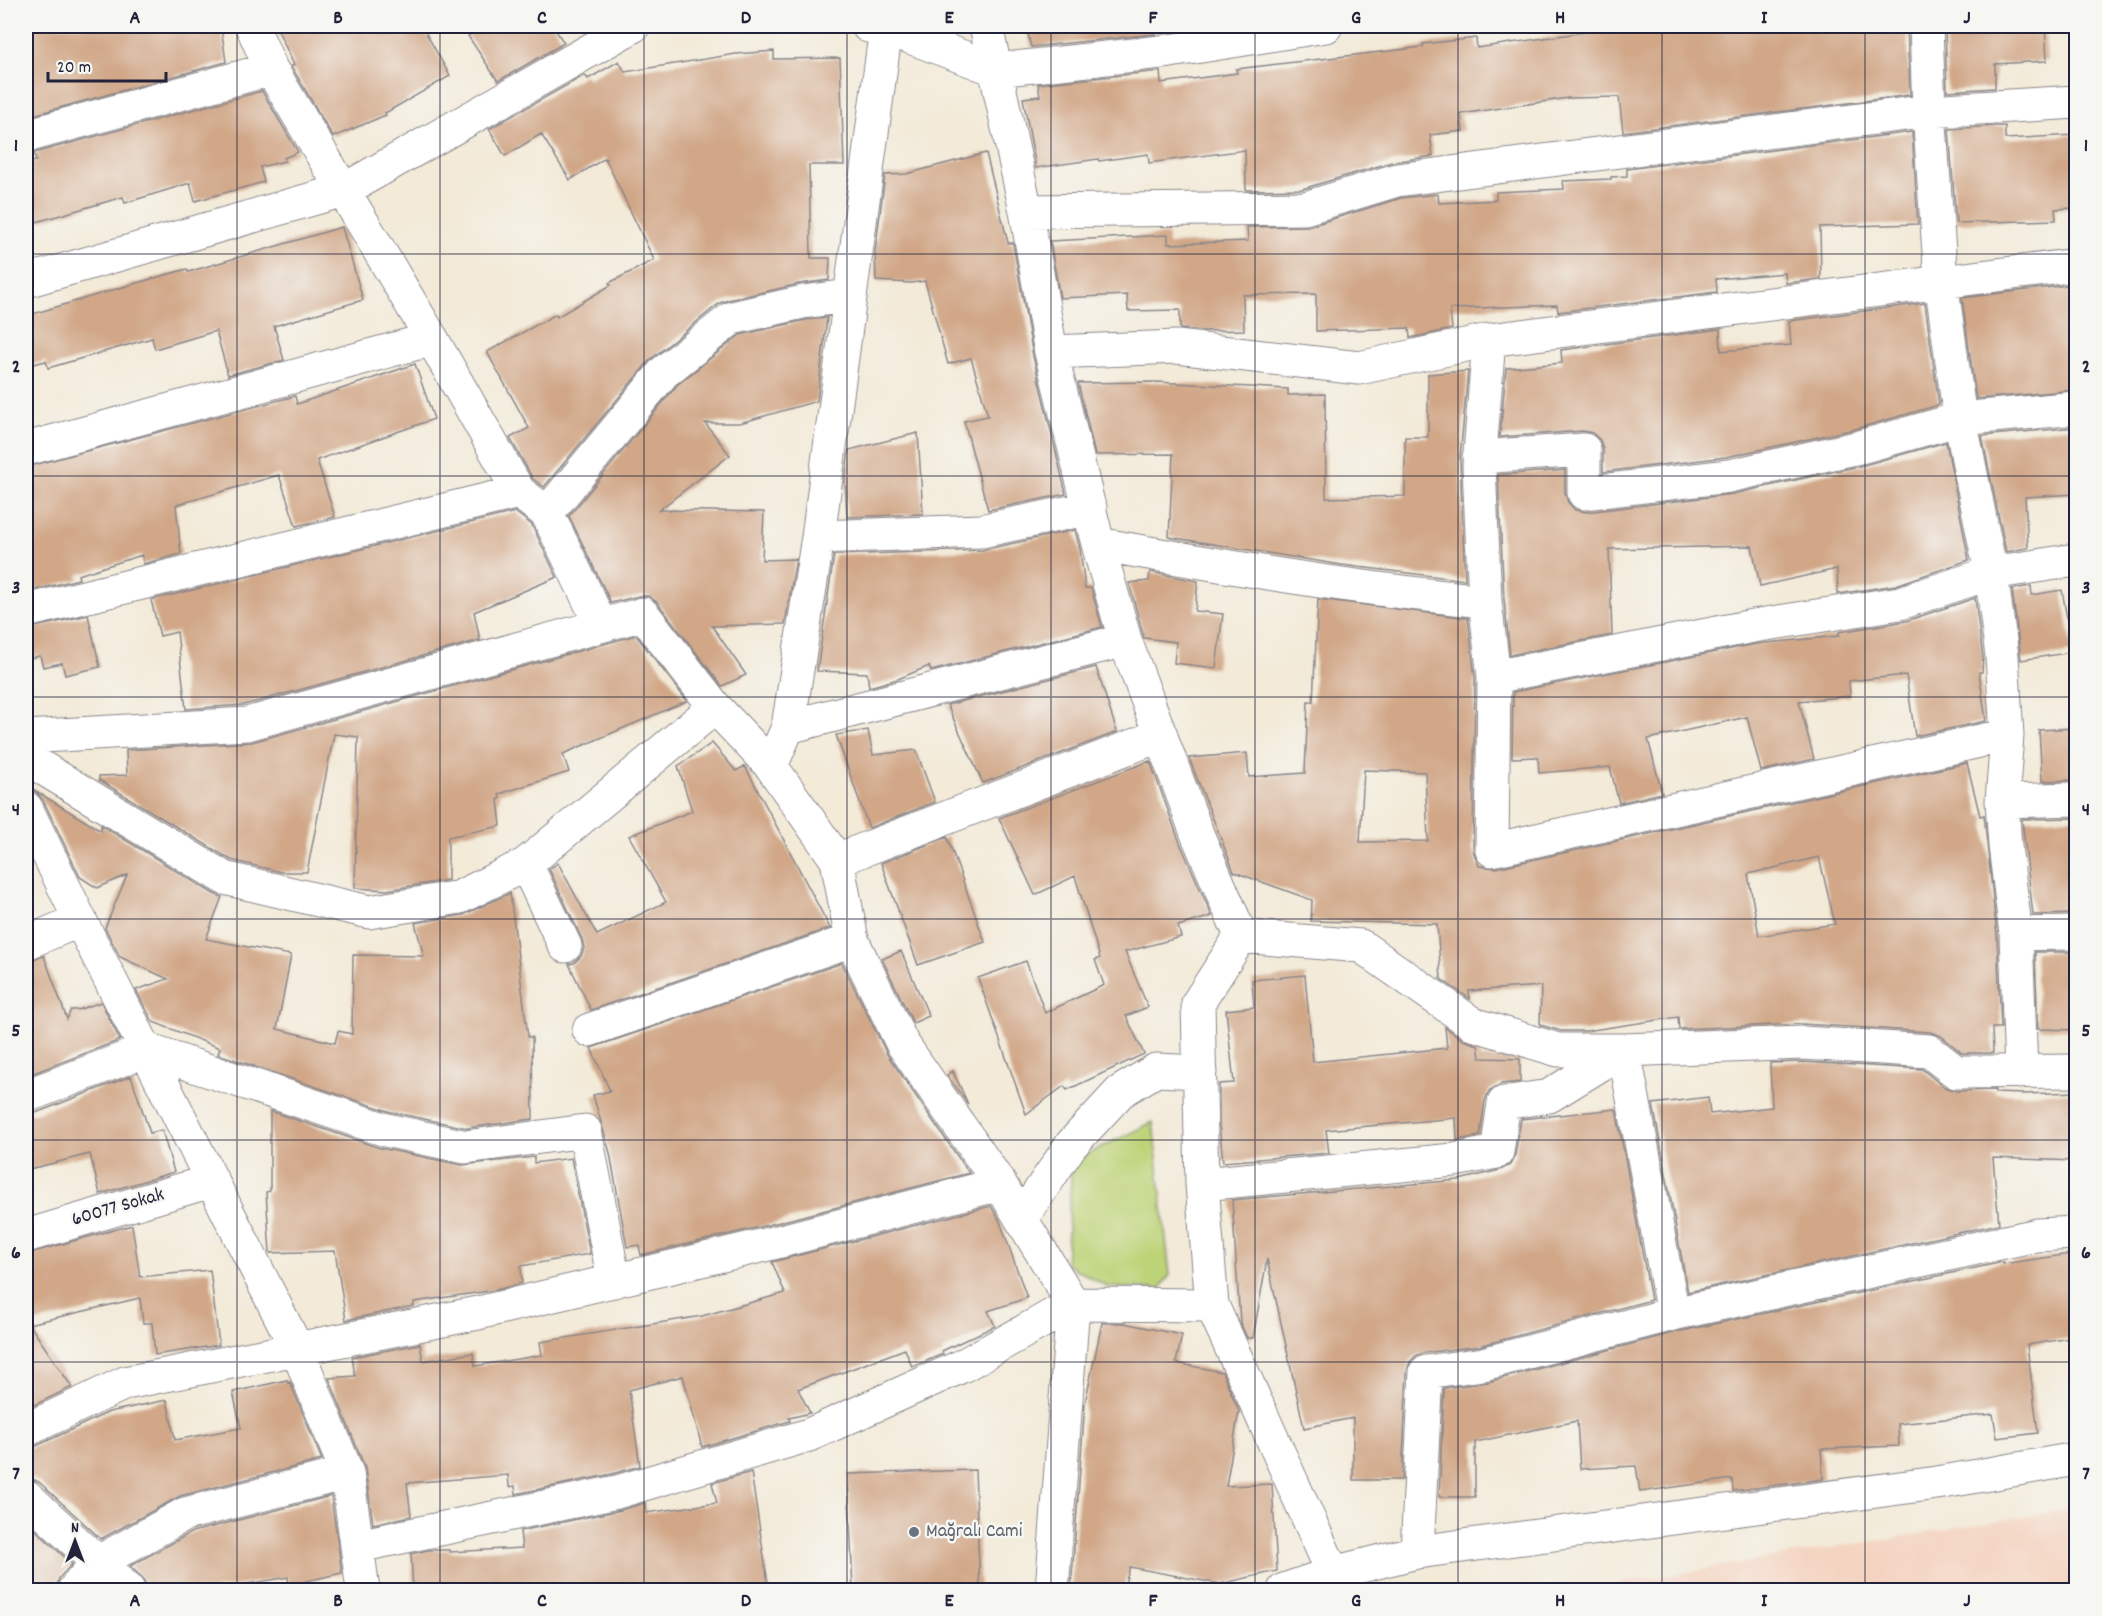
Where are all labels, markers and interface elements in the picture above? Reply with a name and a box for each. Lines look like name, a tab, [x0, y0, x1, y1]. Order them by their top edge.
text: A	[130, 5, 141, 33]
text: B	[333, 5, 343, 33]
text: C	[537, 5, 547, 33]
text: D	[741, 5, 752, 33]
text: E	[944, 5, 954, 33]
text: F	[1149, 5, 1159, 33]
text: G	[1351, 5, 1361, 33]
text: H	[1555, 5, 1565, 33]
text: I	[1761, 5, 1768, 33]
text: J	[1963, 5, 1971, 33]
scale bar	[48, 45, 166, 83]
text: 20 m	[57, 56, 91, 81]
text: 1	[14, 133, 18, 161]
text: 1	[2084, 133, 2088, 161]
text: 2	[12, 354, 20, 382]
text: 2	[2082, 354, 2090, 382]
text: 3	[12, 575, 20, 603]
text: 3	[2082, 575, 2090, 603]
text: 4	[12, 797, 20, 825]
text: 4	[2082, 797, 2090, 825]
text: 5	[11, 1018, 21, 1046]
text: 5	[2081, 1018, 2091, 1046]
street label: 60077 Sokak	[68, 1181, 168, 1235]
text: 6	[11, 1240, 21, 1268]
text: 6	[2081, 1240, 2091, 1268]
text: 7	[12, 1461, 20, 1489]
text: 7	[2082, 1461, 2090, 1489]
north arrow	[45, 1511, 105, 1571]
text: N	[71, 1517, 79, 1540]
place label: Mağralı Cami	[926, 1518, 1023, 1546]
marker: Mağralı Cami	[907, 1525, 921, 1539]
text: A	[130, 1588, 141, 1616]
text: B	[333, 1588, 343, 1616]
text: C	[537, 1588, 547, 1616]
text: D	[741, 1588, 752, 1616]
text: E	[944, 1588, 954, 1616]
text: F	[1149, 1588, 1159, 1616]
text: G	[1351, 1588, 1361, 1616]
text: H	[1555, 1588, 1565, 1616]
text: I	[1761, 1588, 1768, 1616]
text: J	[1963, 1588, 1971, 1616]

